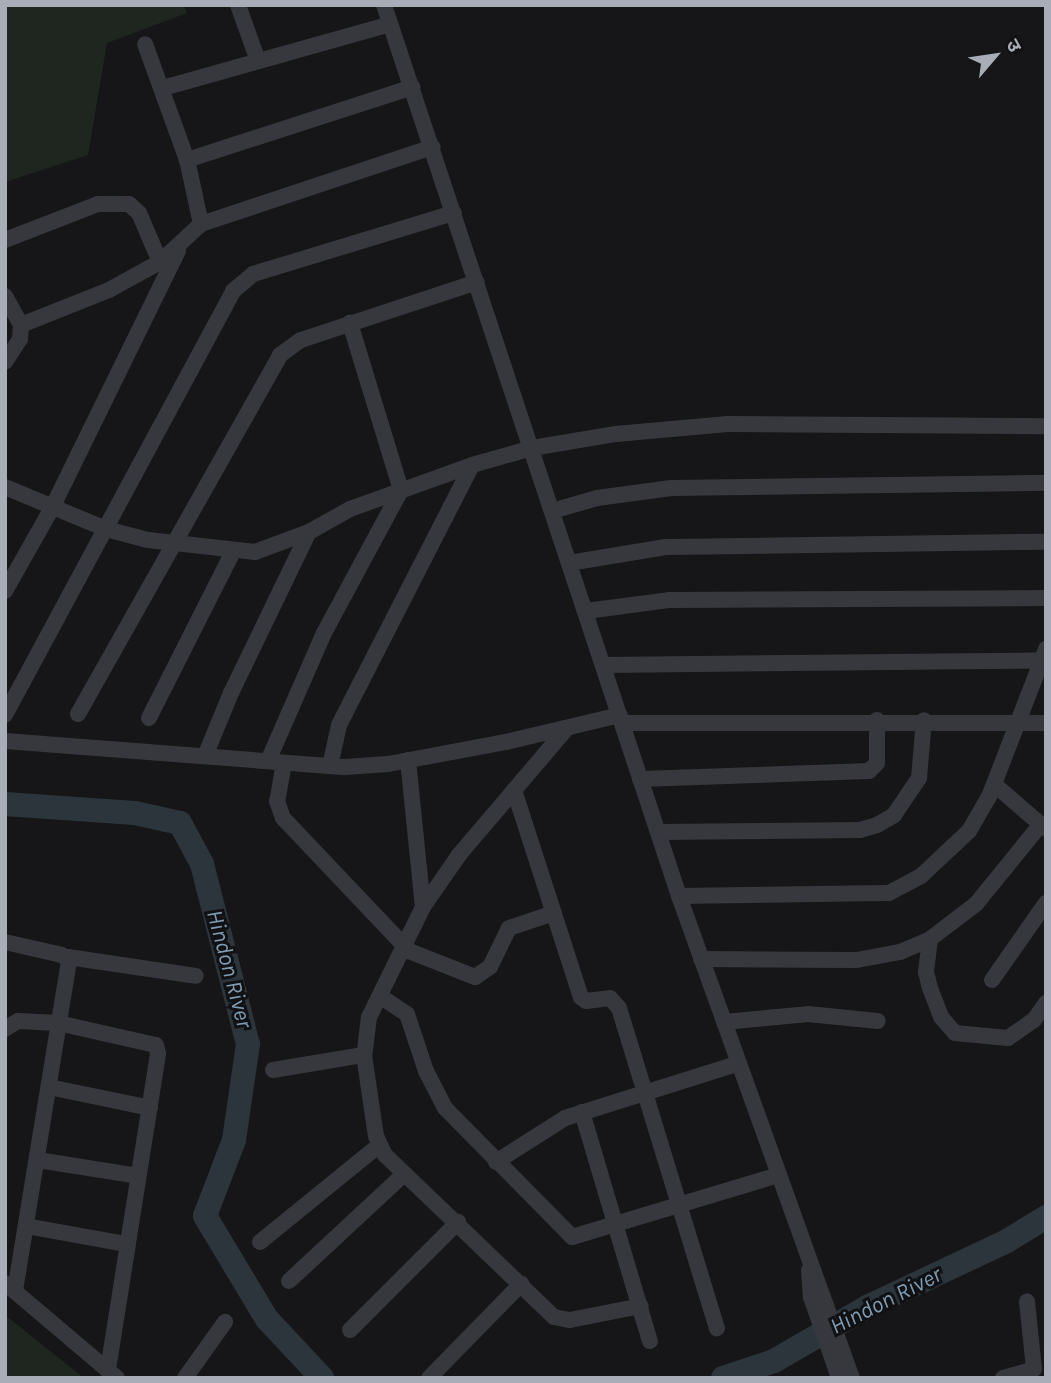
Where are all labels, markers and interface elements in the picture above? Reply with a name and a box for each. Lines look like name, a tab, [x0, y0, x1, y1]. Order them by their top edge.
north arrow	[960, 21, 1030, 91]
text: उ	[1001, 36, 1026, 56]
water label: Hindon River	[200, 907, 258, 1031]
water label: Hindon River	[826, 1261, 946, 1341]

